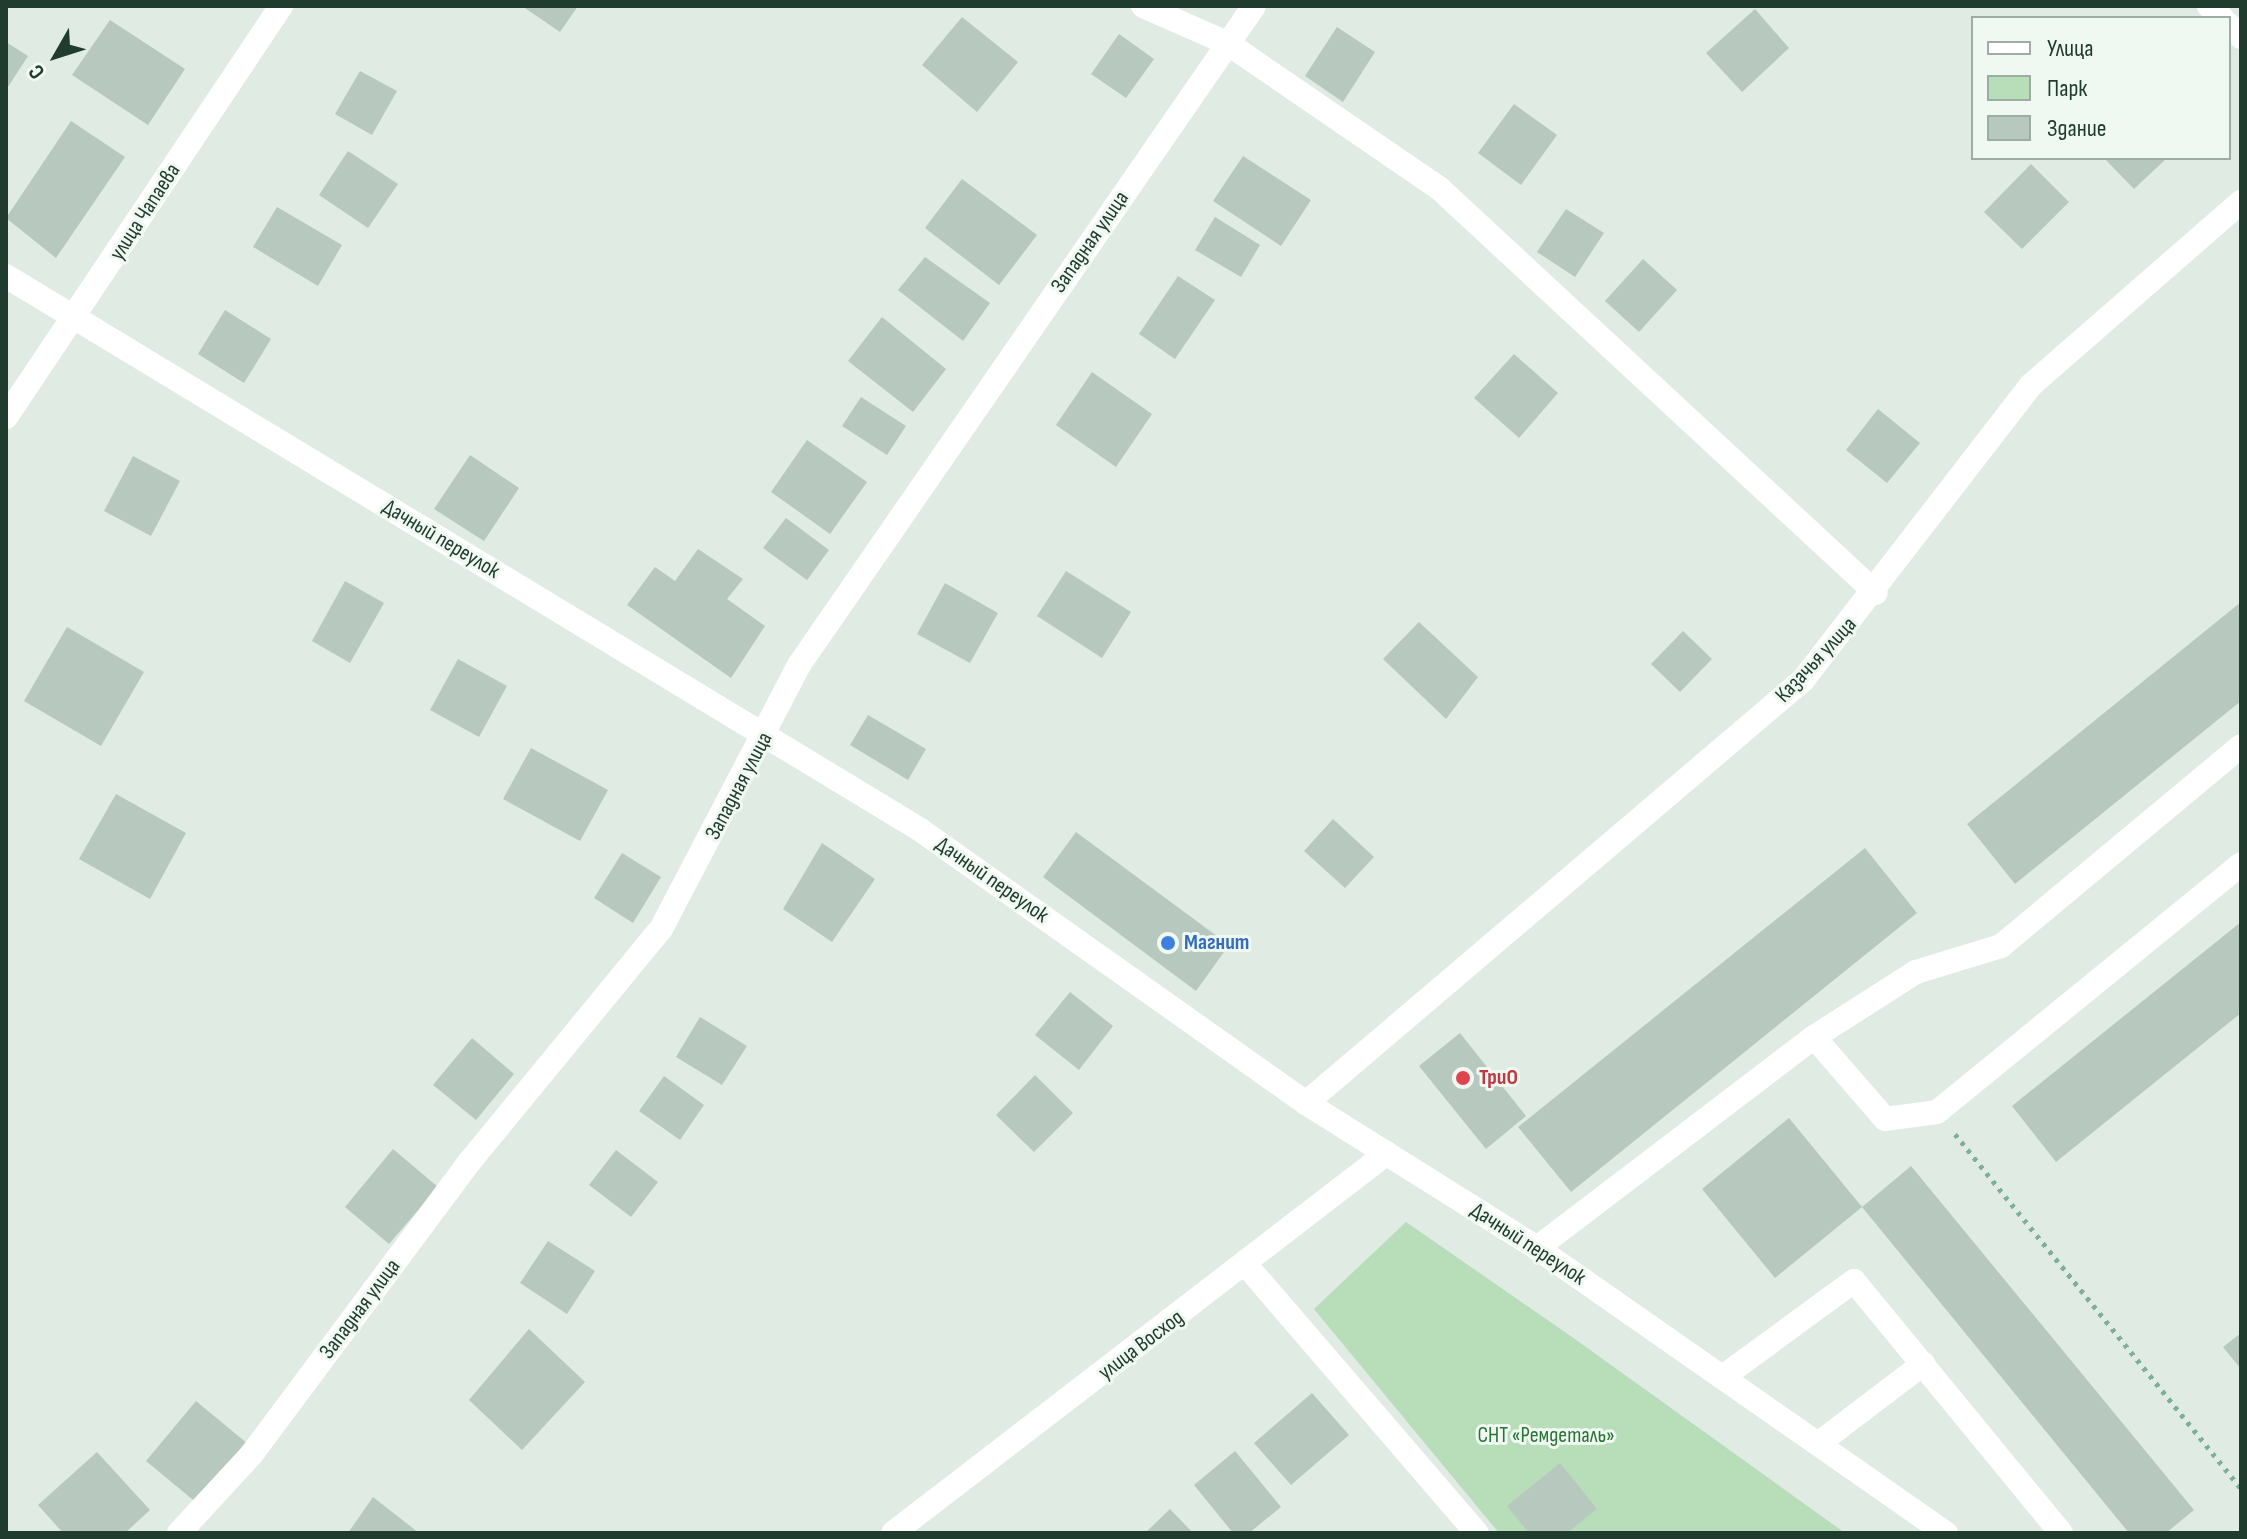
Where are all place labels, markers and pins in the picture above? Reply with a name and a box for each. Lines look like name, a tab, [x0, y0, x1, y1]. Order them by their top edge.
place label: Магнит	[1184, 930, 1249, 956]
marker: Магнит	[1159, 934, 1177, 952]
place label: ТриО	[1479, 1065, 1518, 1091]
marker: ТриО	[1454, 1069, 1472, 1087]

